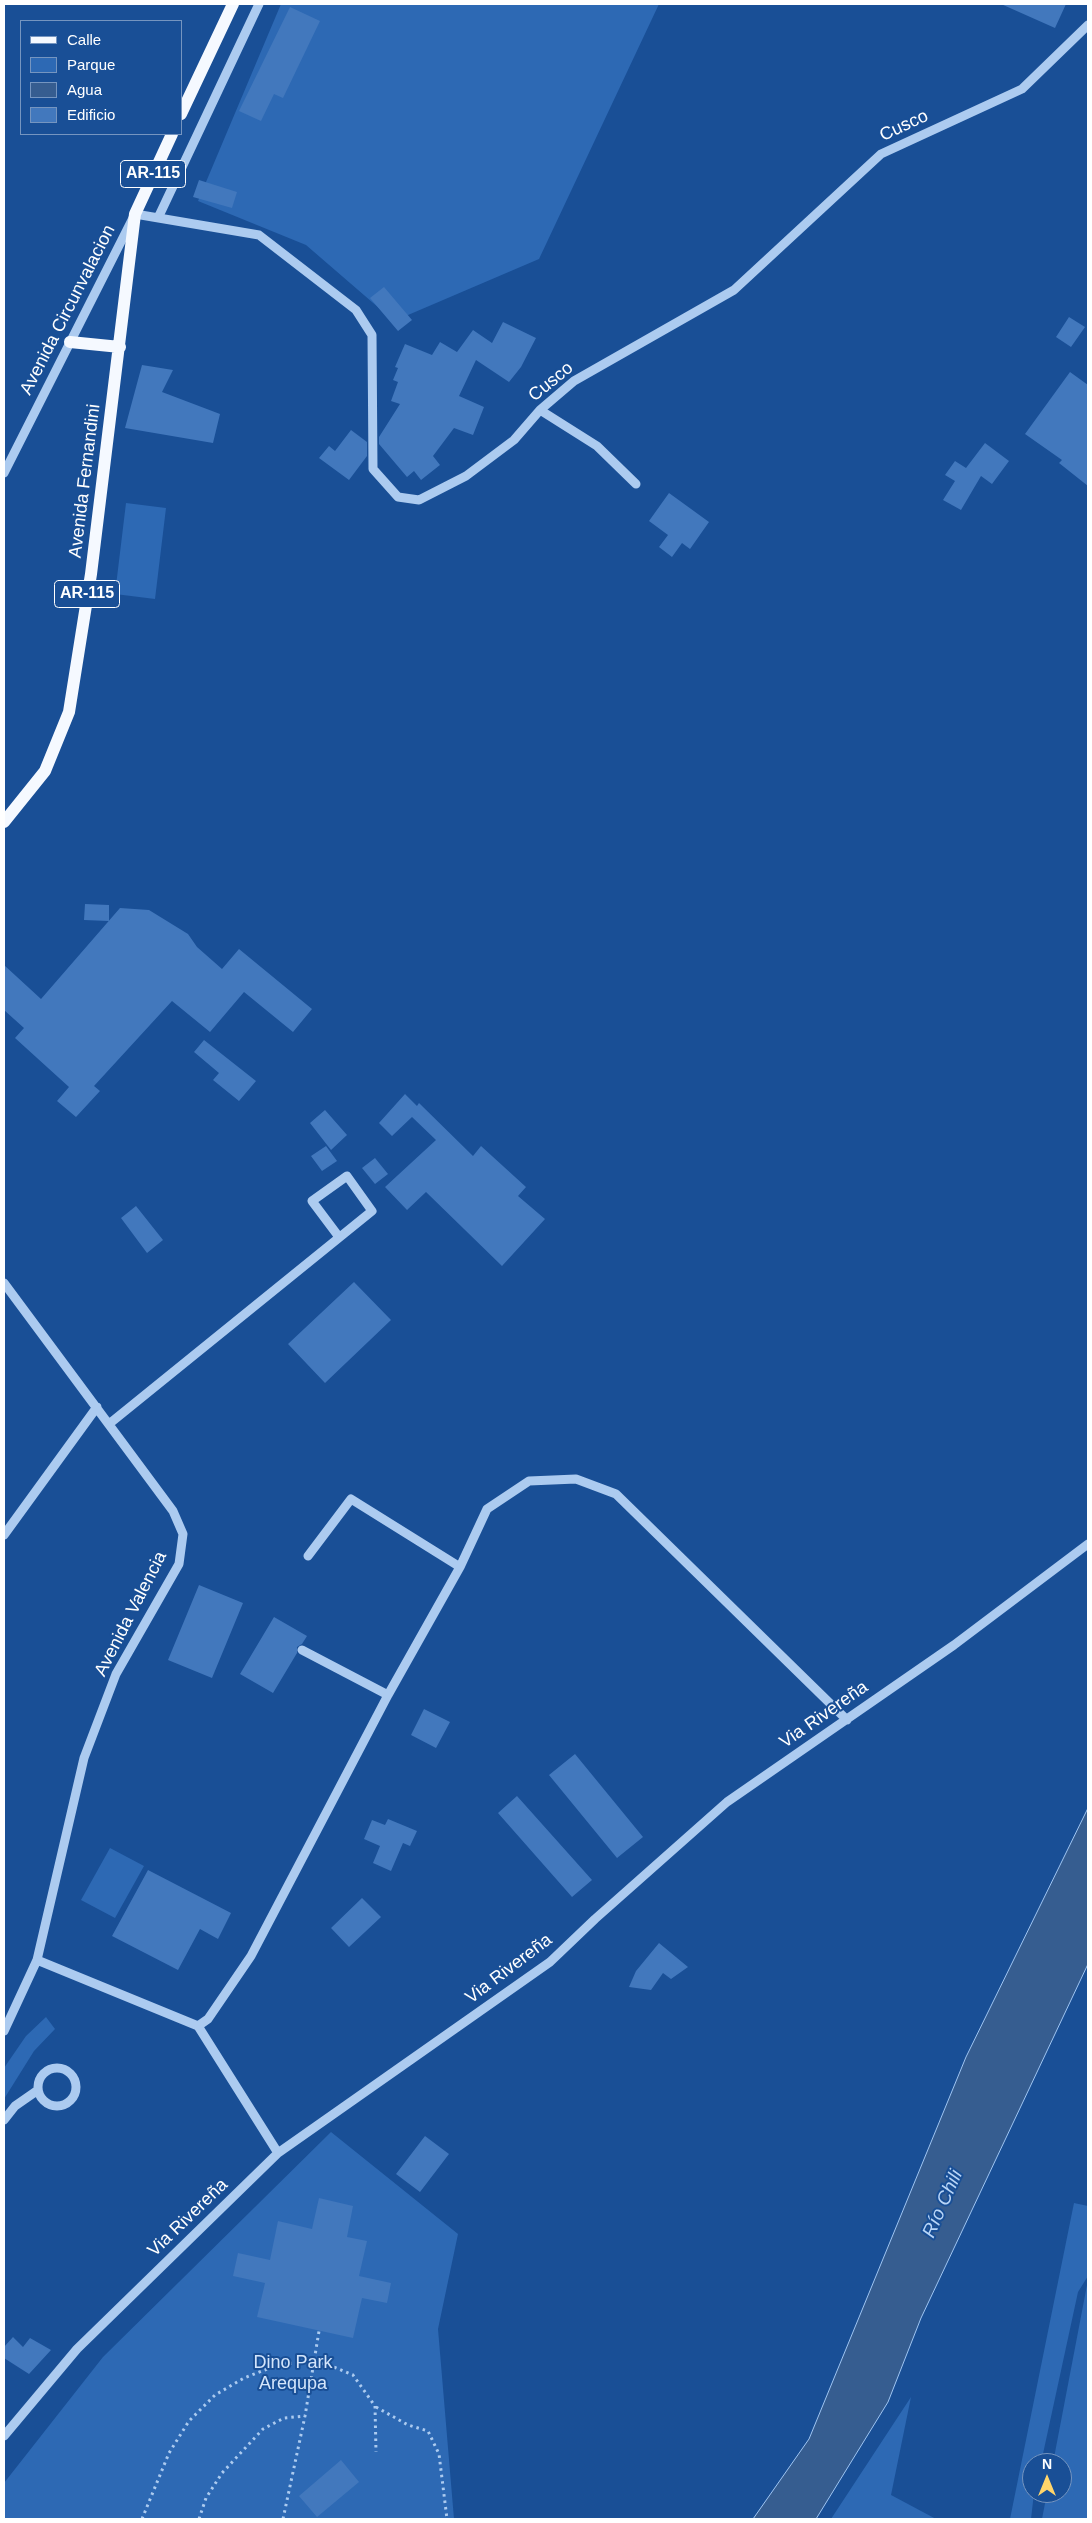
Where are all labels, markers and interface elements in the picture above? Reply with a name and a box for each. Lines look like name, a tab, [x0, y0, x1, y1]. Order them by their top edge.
legend	[20, 20, 182, 135]
text: Calle	[67, 31, 101, 48]
text: Parque	[67, 56, 115, 73]
text: Agua	[67, 81, 102, 98]
street label: Cusco	[876, 105, 932, 147]
text: Edificio	[67, 106, 115, 123]
road number: AR-115	[120, 160, 186, 188]
street label: Avenida Circunvalacion	[16, 221, 120, 399]
street label: Cusco	[524, 358, 578, 406]
street label: Avenida Fernandini	[65, 403, 105, 559]
road number: AR-115	[54, 580, 120, 608]
street label: Avenida Valencia	[90, 1548, 172, 1680]
street label: Via Rivereña	[776, 1677, 872, 1753]
street label: Via Rivereña	[461, 1929, 557, 2009]
water label: Río Chili	[918, 2167, 968, 2241]
street label: Via Rivereña	[144, 2175, 232, 2261]
park label: Dino Park Arequpa	[253, 2352, 333, 2394]
north arrow	[1022, 2453, 1072, 2503]
text: N	[1042, 2456, 1052, 2472]

